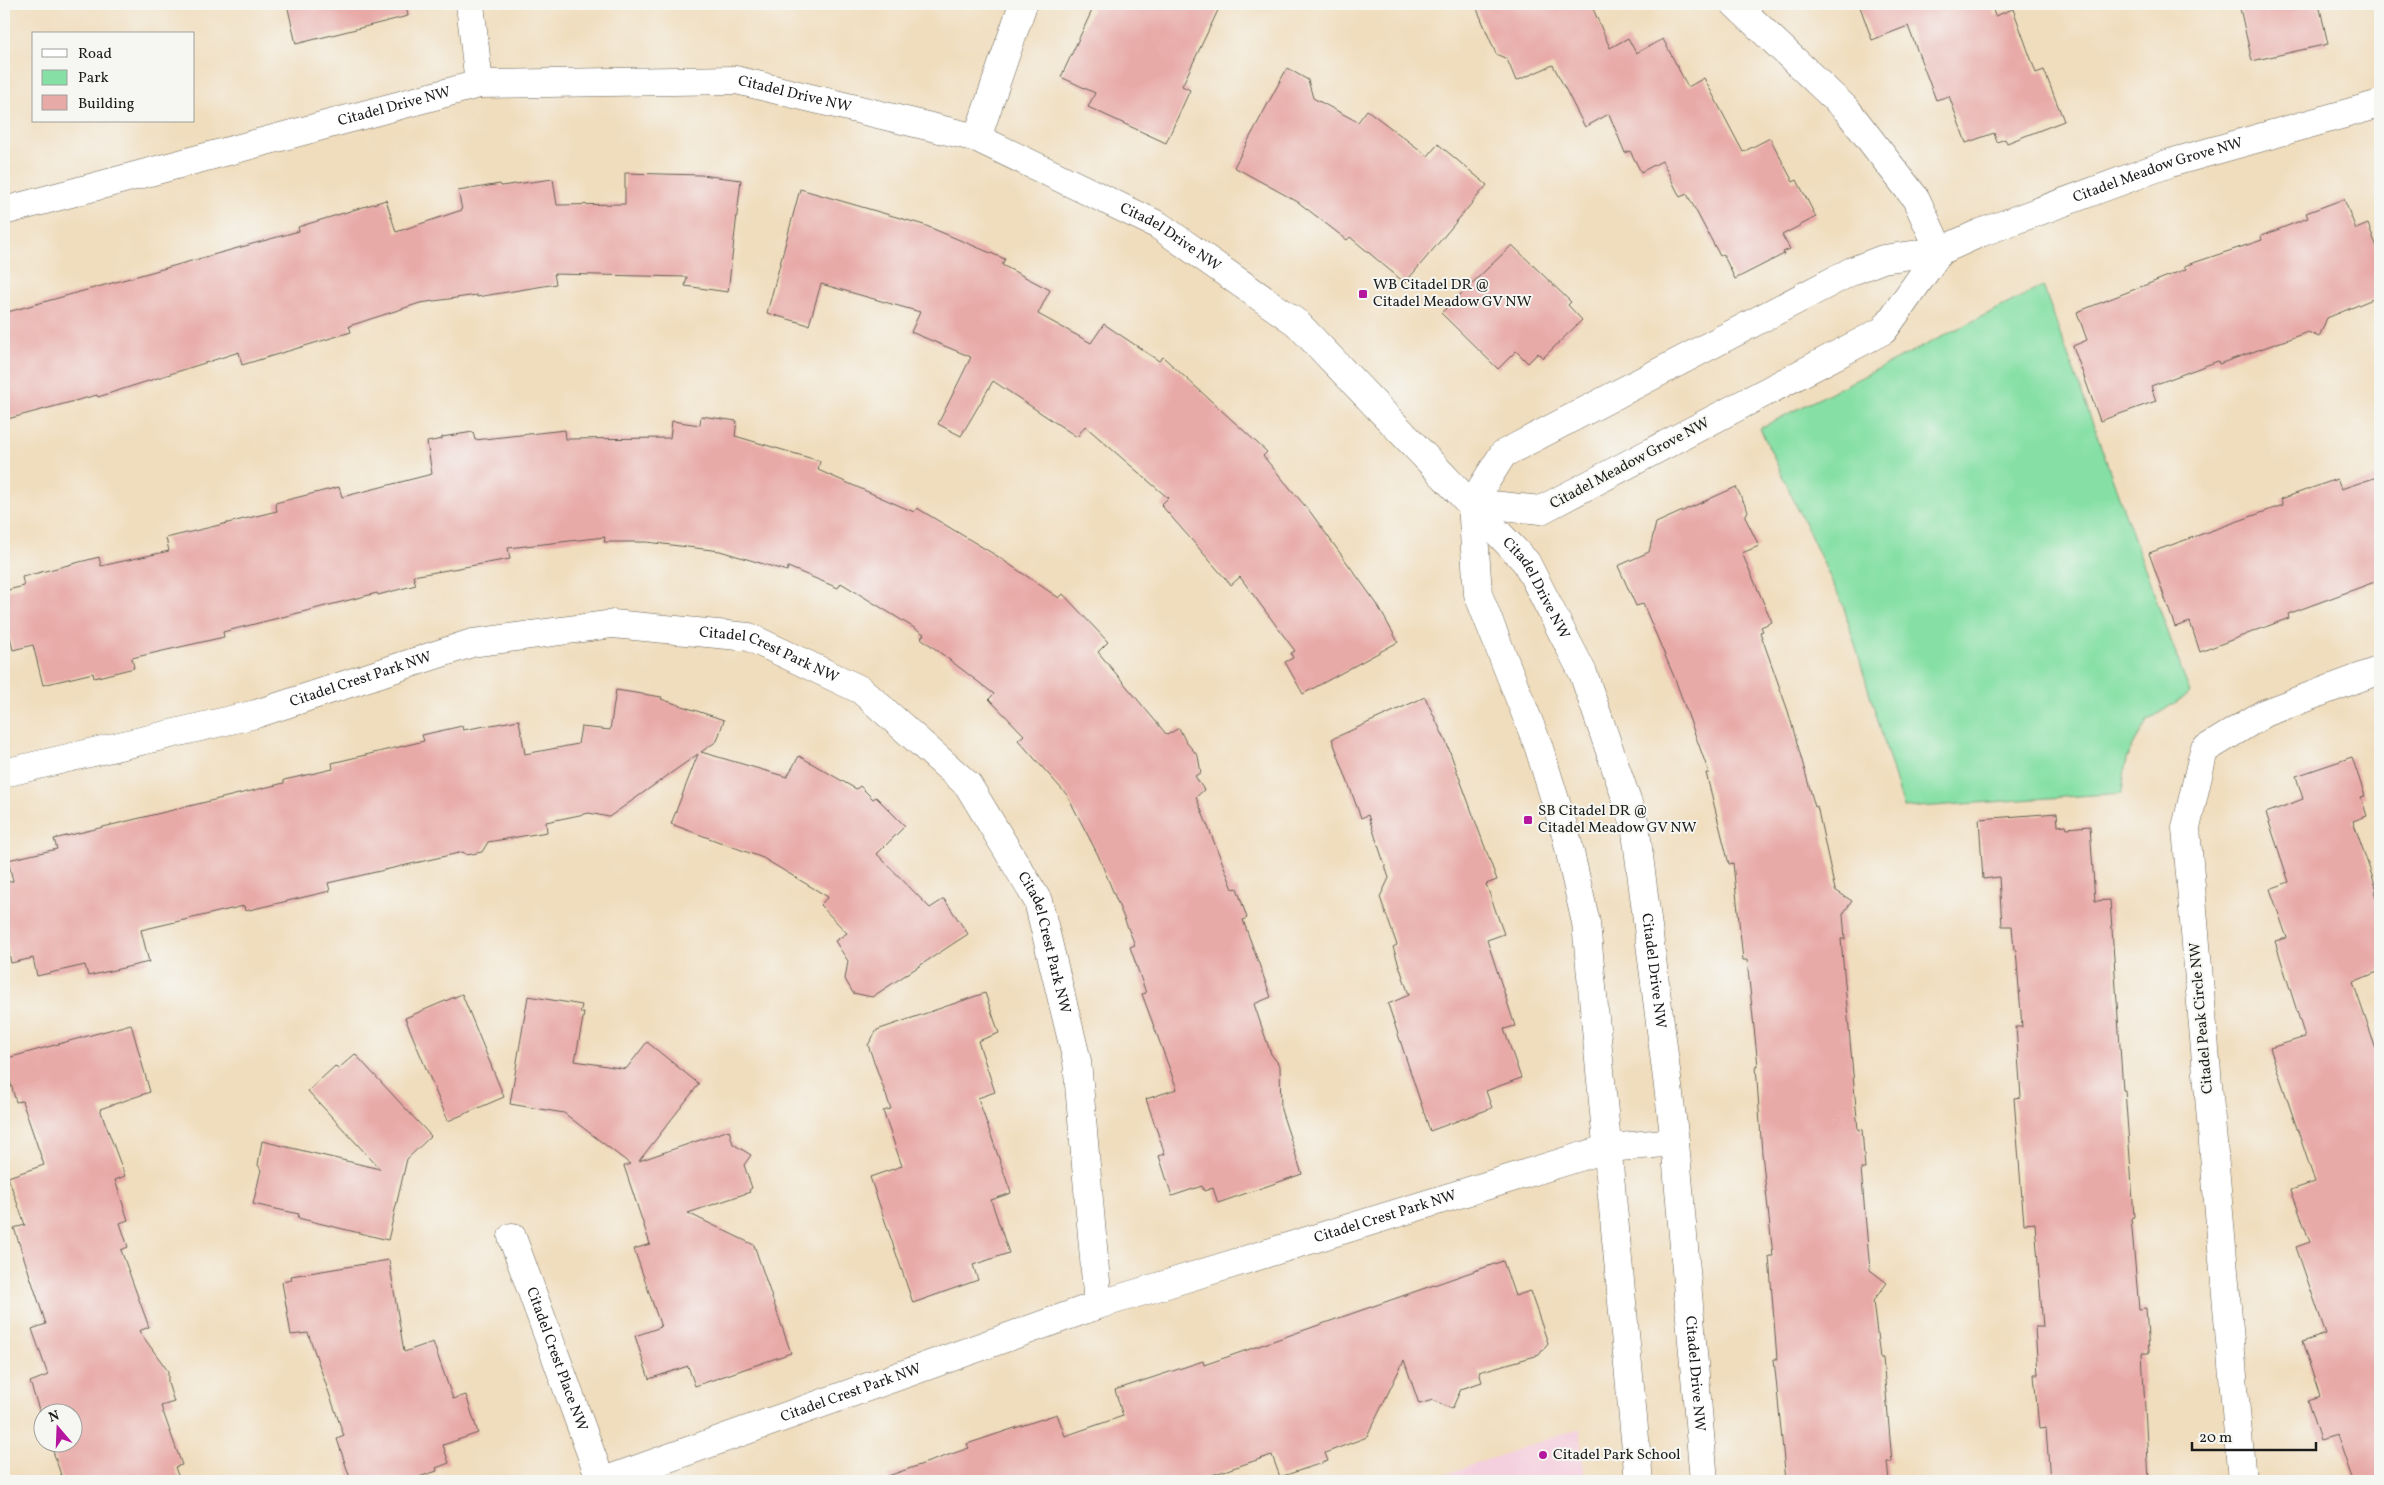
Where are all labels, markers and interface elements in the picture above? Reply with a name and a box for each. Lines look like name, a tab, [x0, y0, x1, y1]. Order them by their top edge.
legend	[32, 32, 195, 122]
text: Road	[78, 44, 112, 65]
text: Park	[78, 68, 109, 89]
street label: Citadel Drive NW	[736, 70, 853, 118]
street label: Citadel Drive NW	[336, 82, 453, 132]
text: Building	[78, 94, 135, 115]
street label: Citadel Meadow Grove NW	[2070, 133, 2245, 208]
street label: Citadel Drive NW	[1116, 198, 1225, 277]
place label: WB Citadel DR @ Citadel Meadow GV NW	[1373, 275, 1531, 313]
marker: WB Citadel DR @ Citadel Meadow GV NW	[1357, 288, 1369, 300]
street label: Citadel Meadow Grove NW	[1547, 413, 1713, 515]
street label: Citadel Drive NW	[1497, 533, 1574, 643]
street label: Citadel Crest Park NW	[698, 622, 842, 688]
street label: Citadel Crest Park NW	[287, 647, 434, 713]
place label: SB Citadel DR @ Citadel Meadow GV NW	[1538, 801, 1696, 839]
marker: SB Citadel DR @ Citadel Meadow GV NW	[1522, 814, 1534, 826]
street label: Citadel Crest Park NW	[1012, 868, 1076, 1016]
street label: Citadel Drive NW	[1636, 912, 1671, 1030]
street label: Citadel Peak Circle NW	[2185, 941, 2219, 1095]
street label: Citadel Crest Park NW	[1312, 1185, 1459, 1249]
street label: Citadel Crest Place NW	[521, 1284, 592, 1434]
street label: Citadel Drive NW	[1679, 1315, 1710, 1432]
street label: Citadel Crest Park NW	[778, 1358, 924, 1428]
north arrow	[32, 1402, 82, 1452]
text: N	[46, 1406, 62, 1428]
scale bar	[2192, 1420, 2315, 1452]
text: 20 m	[2199, 1428, 2232, 1449]
place label: Citadel Park School	[1553, 1445, 1681, 1466]
marker: Citadel Park School	[1537, 1449, 1549, 1461]

